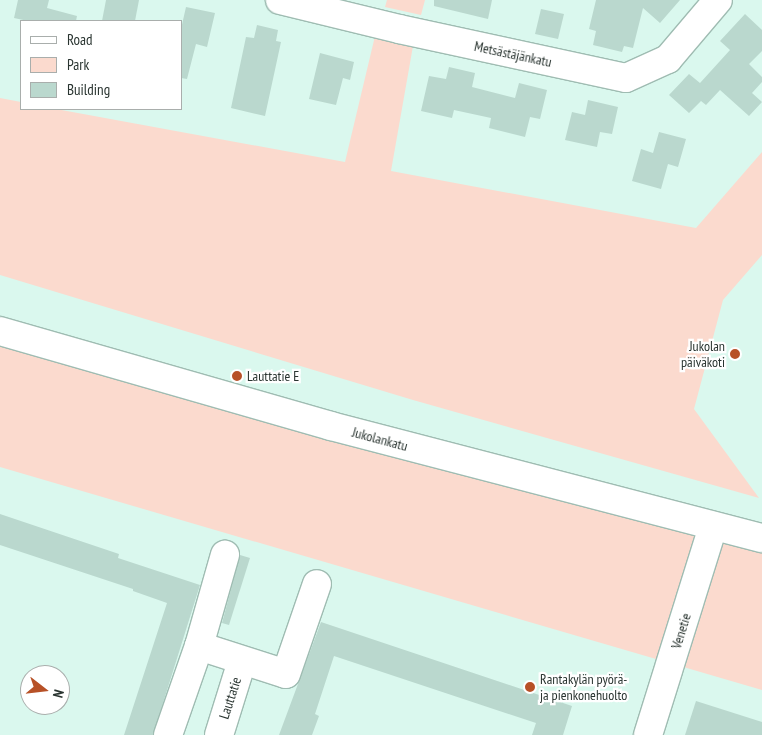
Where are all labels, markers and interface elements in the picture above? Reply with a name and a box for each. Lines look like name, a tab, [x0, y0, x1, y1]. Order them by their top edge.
legend	[20, 20, 182, 110]
text: Road	[67, 30, 93, 49]
street label: Metsästäjänkatu	[473, 38, 553, 70]
text: Park	[67, 55, 89, 74]
text: Building	[67, 80, 110, 99]
place label: Jukolan päiväkoti	[681, 338, 725, 371]
marker: Jukolan päiväkoti	[729, 348, 741, 360]
place label: Lauttatie E	[247, 368, 299, 384]
marker: Lauttatie E	[231, 370, 243, 382]
street label: Jukolankatu	[350, 424, 410, 454]
street label: Venetie	[668, 611, 694, 651]
north arrow	[20, 665, 70, 715]
place label: Rantakylän pyörä- ja pienkonehuolto	[540, 671, 627, 704]
street label: Lauttatie	[215, 675, 245, 721]
marker: Rantakylän pyörä- ja pienkonehuolto	[524, 681, 536, 693]
text: N	[49, 688, 68, 700]

